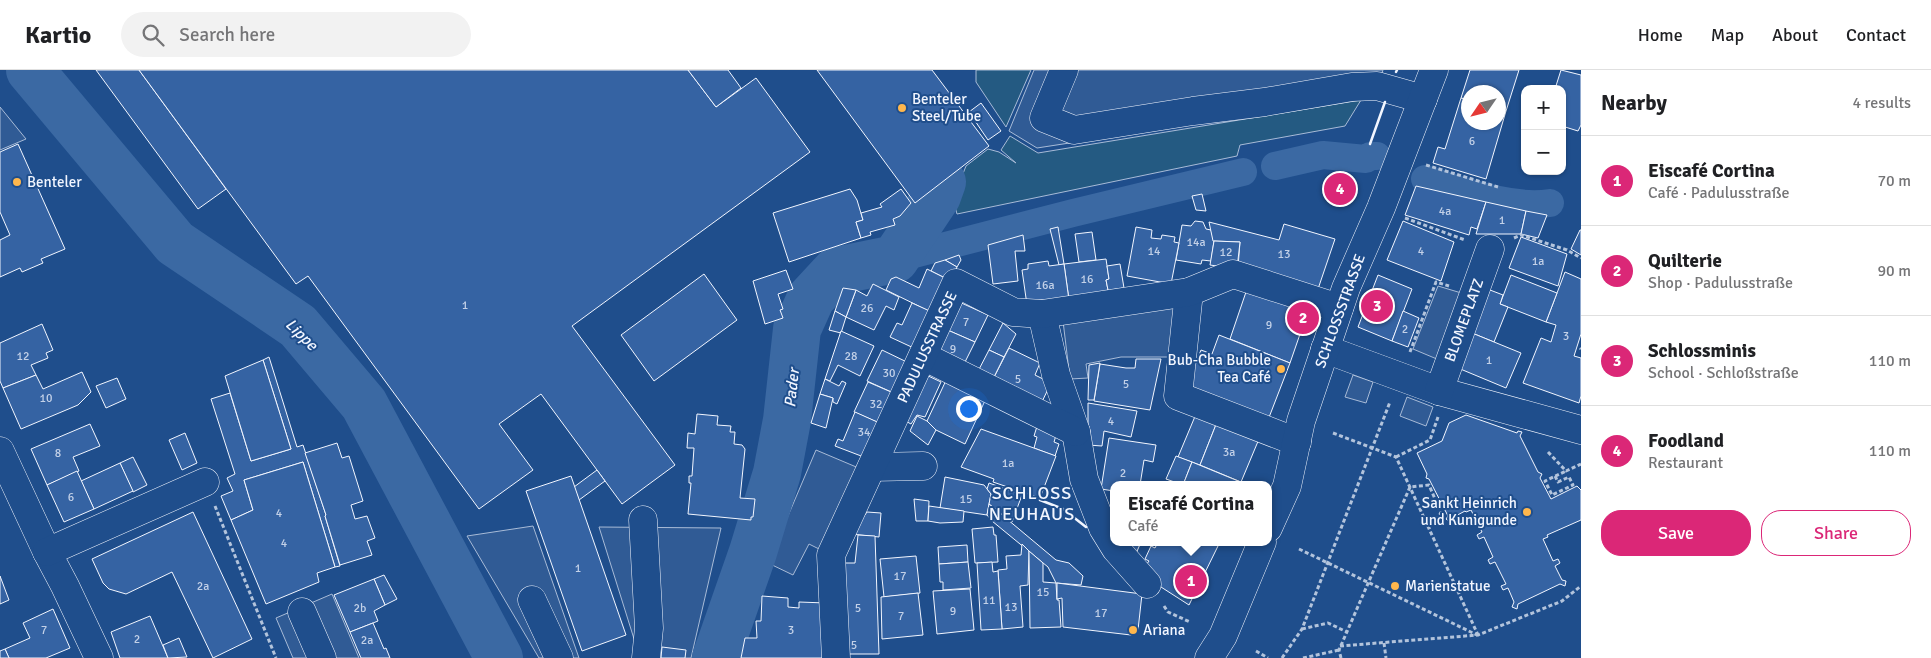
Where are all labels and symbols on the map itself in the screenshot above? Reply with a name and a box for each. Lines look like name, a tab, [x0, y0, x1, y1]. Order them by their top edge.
north arrow	[1461, 85, 1506, 130]
place label: Benteler Steel/Tube	[912, 90, 981, 125]
marker: Benteler Steel/Tube	[896, 102, 908, 114]
house number: 6	[1469, 134, 1475, 149]
pin: 4	[1324, 170, 1356, 208]
place label: Benteler	[27, 173, 82, 191]
marker: Benteler	[11, 176, 23, 188]
house number: 4a	[1439, 204, 1451, 219]
house number: 1	[1499, 213, 1505, 228]
house number: 14a	[1186, 235, 1206, 250]
house number: 14	[1148, 244, 1161, 259]
house number: 4	[1418, 244, 1425, 259]
house number: 12	[1220, 245, 1232, 260]
house number: 13	[1278, 247, 1290, 262]
street label: SCHLOSSSTRASSE	[1311, 252, 1369, 370]
house number: 1a	[1532, 254, 1544, 269]
house number: 16	[1081, 272, 1093, 287]
street label: BLOMEPLATZ	[1441, 276, 1487, 364]
house number: 16a	[1035, 278, 1055, 293]
pin: 3	[1361, 287, 1393, 325]
street label: PADULUSSTRASSE	[893, 288, 961, 406]
house number: 1	[462, 298, 468, 313]
pin: 2	[1287, 299, 1319, 337]
house number: 26	[861, 301, 873, 316]
water label: Lippe	[281, 315, 322, 356]
house number: 7	[963, 315, 969, 330]
house number: 9	[1266, 318, 1272, 333]
house number: 2	[1402, 322, 1408, 337]
house number: 3	[1563, 329, 1569, 344]
house number: 9	[950, 342, 956, 357]
house number: 12	[17, 349, 29, 364]
house number: 28	[845, 349, 857, 364]
place label: Bub-Cha Bubble Tea Café	[1168, 351, 1271, 386]
house number: 1	[1486, 353, 1492, 368]
marker: Bub-Cha Bubble Tea Café	[1275, 363, 1287, 375]
water label: Pader	[780, 365, 804, 409]
house number: 30	[883, 366, 895, 381]
house number: 5	[1015, 372, 1021, 387]
house number: 5	[1123, 377, 1129, 392]
house number: 10	[40, 391, 52, 406]
your location	[956, 396, 982, 422]
house number: 32	[870, 397, 882, 412]
house number: 4	[1108, 414, 1115, 429]
house number: 34	[858, 425, 871, 440]
house number: 3a	[1223, 445, 1235, 460]
house number: 8	[55, 446, 61, 461]
house number: 1a	[1002, 456, 1014, 471]
house number: 2	[1120, 466, 1126, 481]
district label: SCHLOSS NEUHAUS	[989, 482, 1075, 525]
house number: 6	[68, 490, 74, 505]
house number: 15	[960, 492, 972, 507]
place label: Sankt Heinrich und Kunigunde	[1420, 494, 1517, 529]
house number: 4	[276, 506, 283, 521]
marker: Sankt Heinrich und Kunigunde	[1521, 506, 1533, 518]
house number: 4	[281, 536, 288, 551]
house number: 1	[575, 561, 581, 576]
pin: 1	[1175, 562, 1207, 600]
house number: 17	[894, 569, 906, 584]
place label: Marienstatue	[1405, 577, 1490, 595]
house number: 2a	[197, 579, 209, 594]
marker: Marienstatue	[1389, 580, 1401, 592]
house number: 15	[1037, 585, 1049, 600]
house number: 11	[983, 593, 995, 608]
house number: 13	[1005, 600, 1017, 615]
house number: 2b	[354, 601, 366, 616]
house number: 5	[855, 601, 861, 616]
house number: 9	[950, 604, 956, 619]
house number: 17	[1095, 606, 1107, 621]
house number: 7	[898, 609, 904, 624]
place label: Ariana	[1143, 621, 1185, 639]
house number: 7	[41, 623, 47, 638]
house number: 3	[788, 623, 794, 638]
marker: Ariana	[1127, 624, 1139, 636]
house number: 2	[134, 632, 140, 647]
house number: 2a	[361, 633, 373, 648]
house number: 5	[851, 638, 857, 653]

